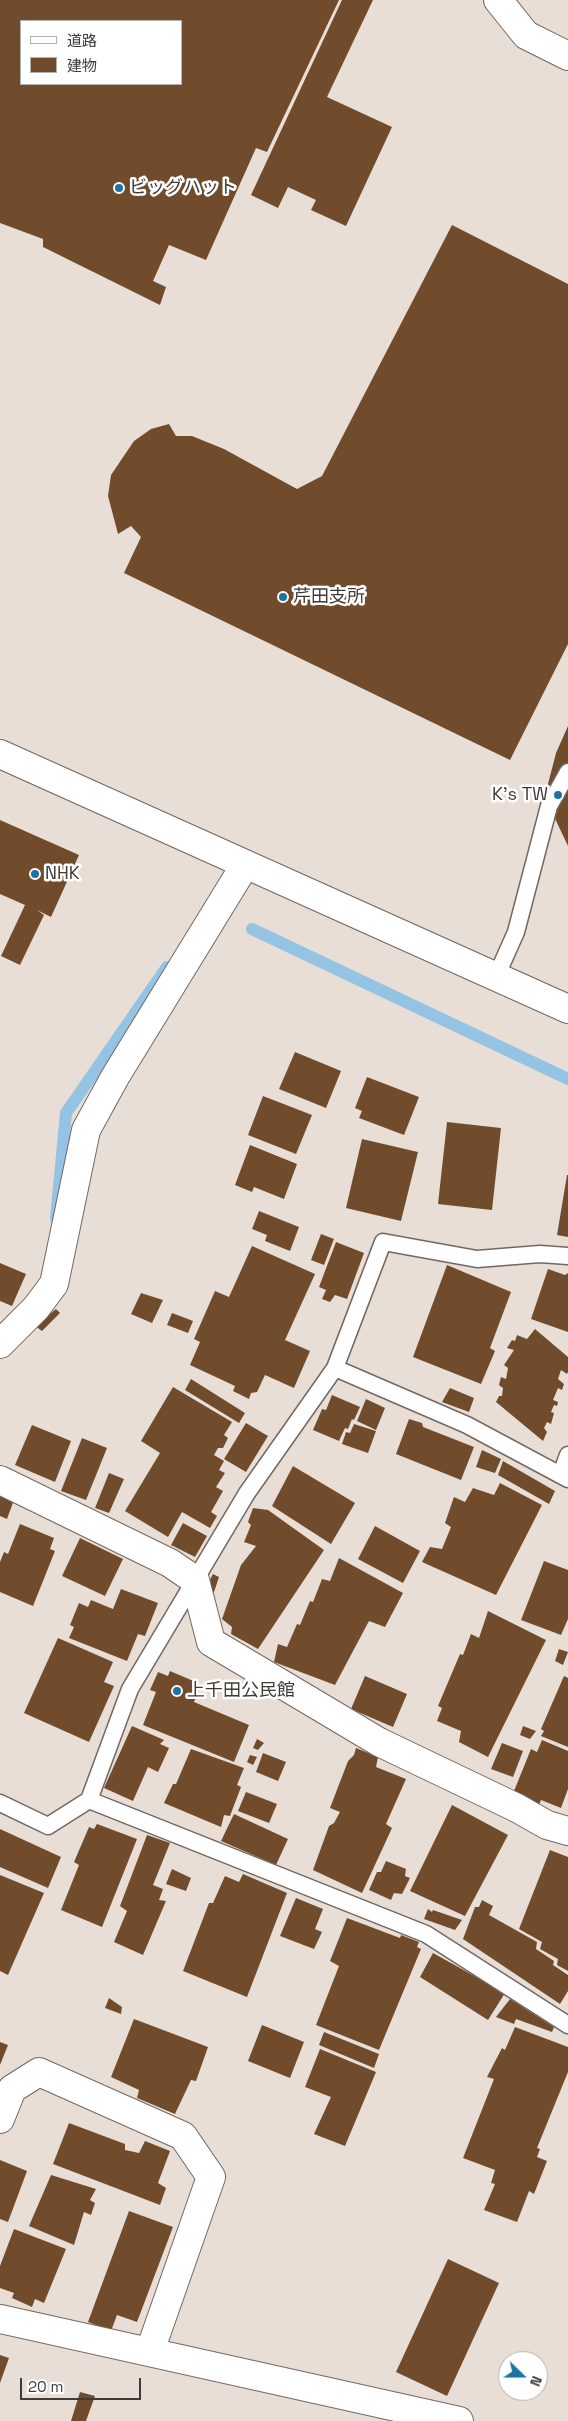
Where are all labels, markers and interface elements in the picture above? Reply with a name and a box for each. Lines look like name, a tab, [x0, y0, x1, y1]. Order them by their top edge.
legend	[20, 20, 182, 85]
text: 道路	[67, 31, 97, 50]
text: 建物	[67, 56, 97, 75]
place label: ビッグハット	[129, 177, 237, 199]
marker: ビッグハット	[113, 182, 125, 194]
place label: 芹田支所	[293, 586, 365, 608]
marker: 芹田支所	[277, 591, 289, 603]
place label: K's TW	[492, 784, 548, 806]
marker: K's TW	[552, 789, 564, 801]
place label: NHK	[45, 863, 80, 885]
marker: NHK	[29, 868, 41, 880]
place label: 上千田公民館	[187, 1680, 295, 1702]
marker: 上千田公民館	[171, 1685, 183, 1697]
north arrow	[498, 2351, 548, 2401]
scale bar	[22, 2368, 144, 2400]
text: N	[526, 2374, 546, 2389]
text: 20 m	[28, 2377, 63, 2396]

